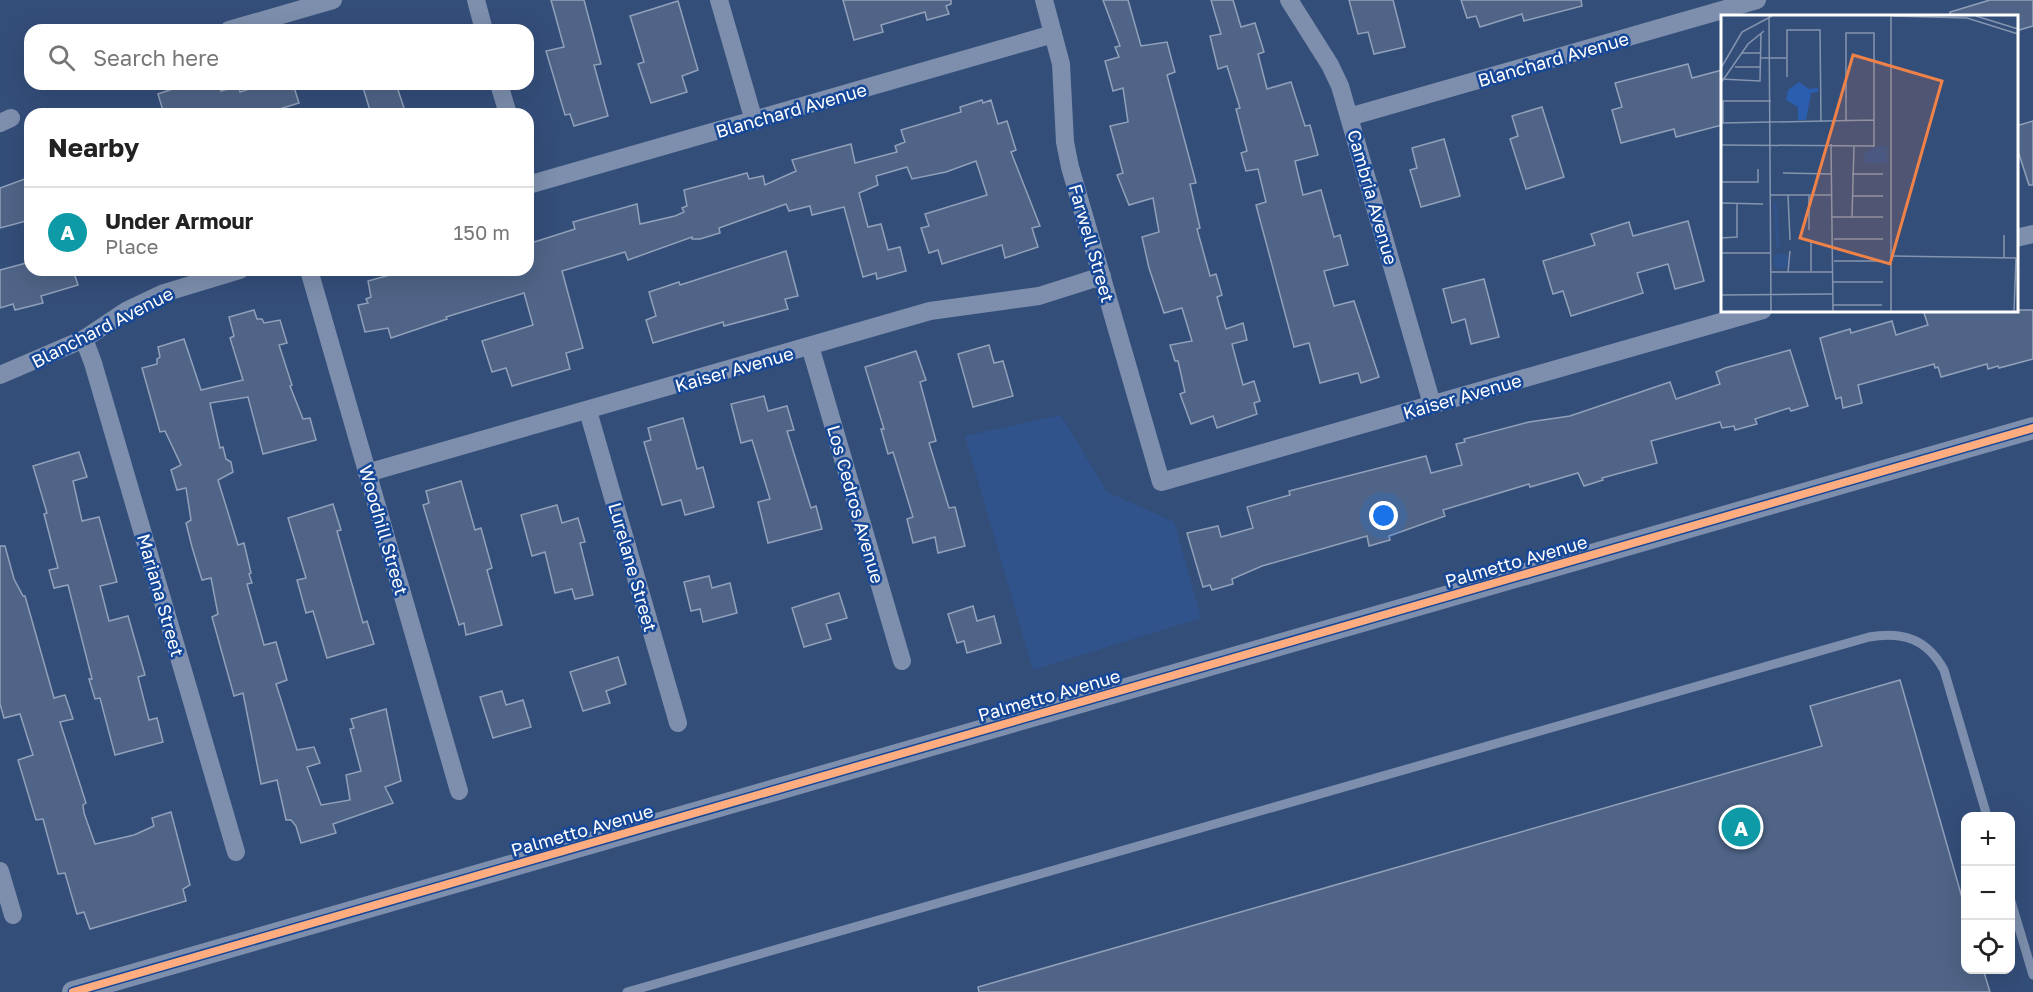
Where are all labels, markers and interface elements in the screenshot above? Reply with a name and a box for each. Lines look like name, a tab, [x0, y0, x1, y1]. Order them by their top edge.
inset map	[1721, 15, 2018, 312]
search box	[24, 24, 534, 90]
street label: Blanchard Avenue	[1475, 27, 1631, 91]
icon: search	[45, 41, 78, 74]
text: Search here	[93, 44, 219, 71]
street label: Blanchard Avenue	[713, 78, 869, 142]
street label: Cambria Avenue	[1343, 127, 1403, 267]
text: Nearby	[48, 132, 139, 163]
street label: Farwell Street	[1065, 181, 1119, 305]
text: Under Armour	[105, 207, 253, 234]
text: A	[60, 220, 75, 244]
text: 150 m	[454, 220, 510, 244]
text: Place	[105, 234, 158, 258]
street label: Blanchard Avenue	[27, 282, 177, 372]
street label: Kaiser Avenue	[672, 342, 796, 396]
street label: Kaiser Avenue	[1400, 369, 1524, 423]
street label: Los Cedros Avenue	[823, 422, 889, 586]
street label: Woodhill Street	[355, 462, 413, 598]
street label: Lurelane Street	[604, 500, 662, 634]
your location	[1369, 501, 1398, 530]
street label: Palmetto Avenue	[1442, 530, 1590, 592]
street label: Mariana Street	[133, 531, 189, 659]
street label: Palmetto Avenue	[975, 664, 1123, 726]
street label: Palmetto Avenue	[508, 799, 656, 861]
pin: A	[1722, 804, 1760, 850]
map controls	[1961, 812, 2015, 974]
button: +	[1961, 812, 2015, 866]
button: −	[1961, 866, 2015, 920]
button: locate	[1961, 920, 2015, 974]

